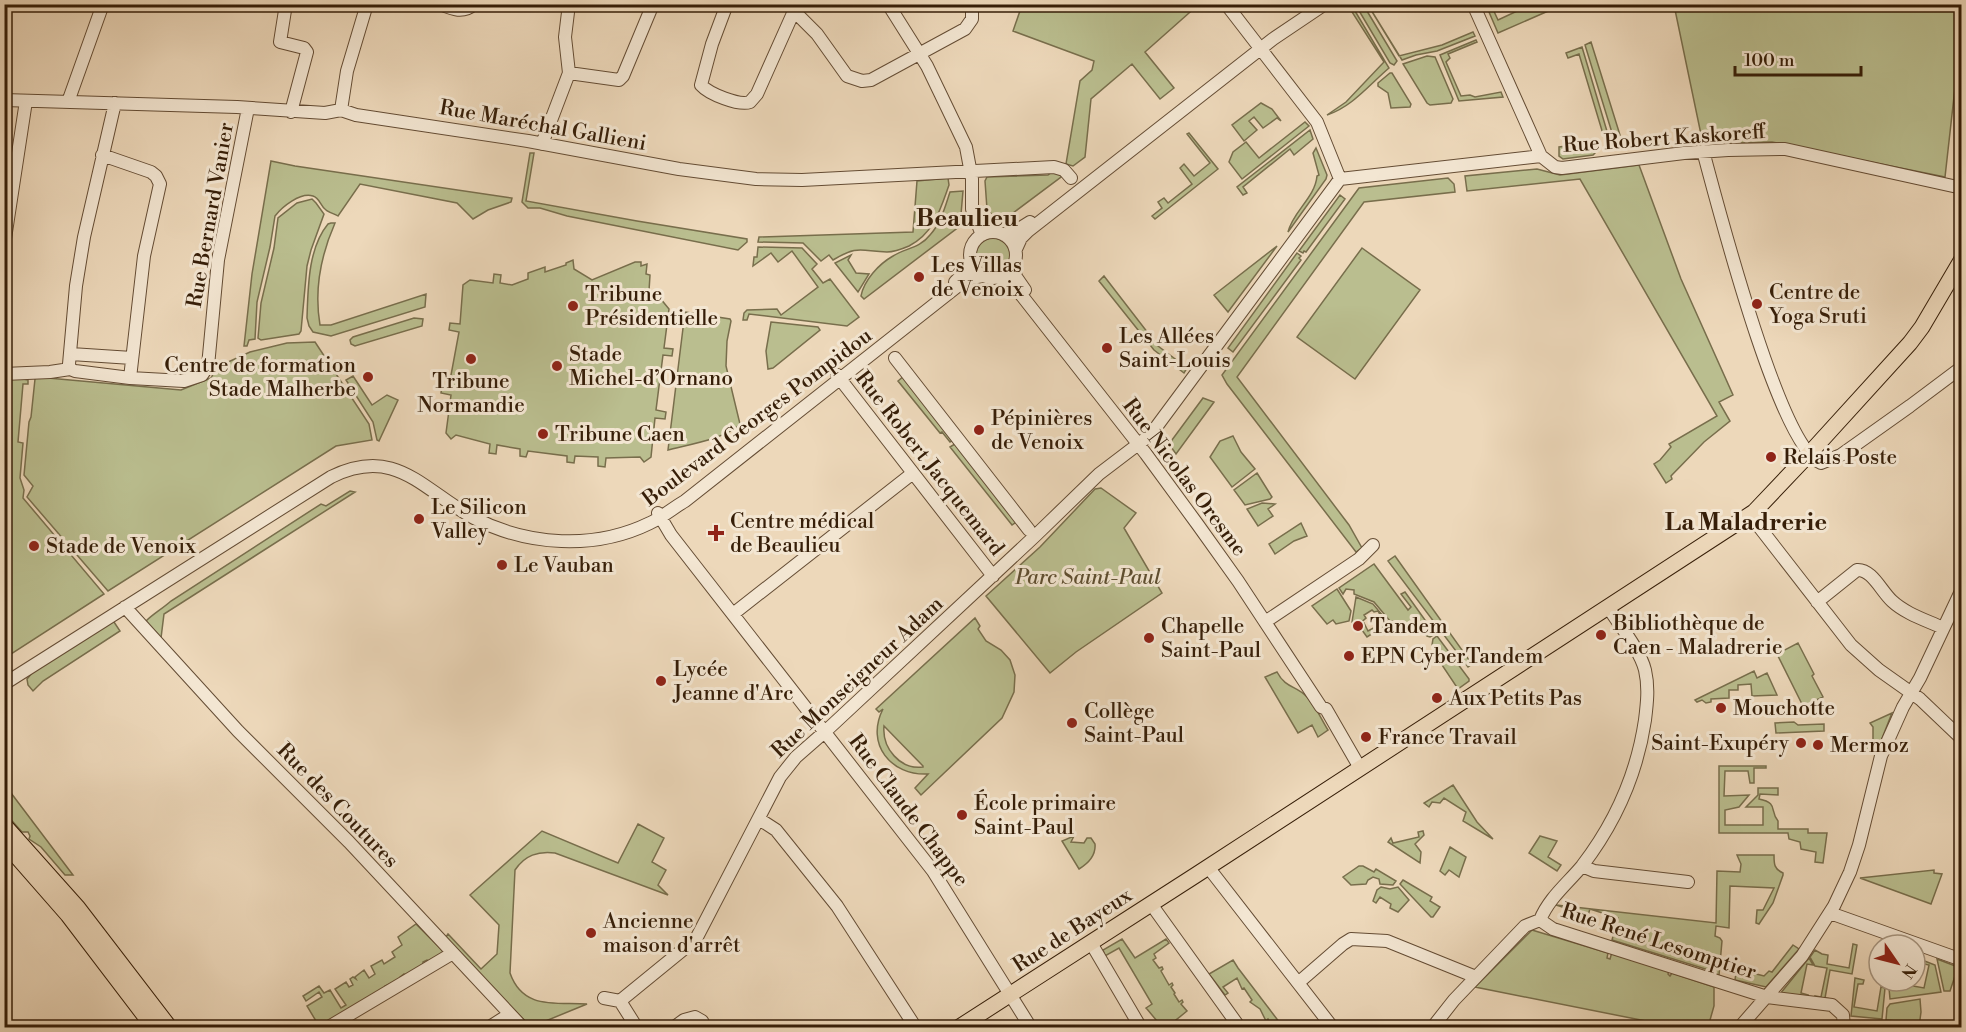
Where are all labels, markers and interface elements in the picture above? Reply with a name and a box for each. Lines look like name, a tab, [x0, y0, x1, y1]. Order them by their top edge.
scale bar	[1735, 39, 1861, 77]
text: 100 m	[1744, 49, 1795, 72]
street label: Rue Maréchal Gallieni	[437, 95, 648, 157]
street label: Rue Robert Kaskoreff	[1562, 119, 1768, 159]
street label: Rue Bernard Vanier	[182, 121, 240, 310]
district label: Beaulieu	[916, 204, 1018, 234]
place label: Les Villas de Venoix	[931, 253, 1024, 303]
marker: Les Villas de Venoix	[912, 270, 926, 284]
place label: Centre de Yoga Sruti	[1768, 280, 1867, 330]
place label: Tribune Présidentielle	[585, 282, 718, 332]
marker: Centre de Yoga Sruti	[1750, 297, 1764, 311]
marker: Tribune Présidentielle	[566, 299, 580, 313]
street label: Boulevard Georges Pompidou	[637, 323, 878, 513]
place label: Les Allées Saint-Louis	[1119, 324, 1231, 374]
marker: Les Allées Saint-Louis	[1100, 341, 1114, 355]
place label: Stade Michel-d’Ornano	[569, 342, 733, 392]
marker: Tribune Normandie	[464, 352, 478, 366]
place label: Centre de formation Stade Malherbe	[164, 353, 356, 403]
marker: Stade Michel-d’Ornano	[550, 359, 564, 373]
street label: Rue Robert Jacquemard	[849, 366, 1009, 561]
place label: Tribune Normandie	[417, 369, 525, 419]
marker: Centre de formation Stade Malherbe	[361, 370, 375, 384]
street label: Rue Nicolas Oresme	[1116, 394, 1252, 562]
place label: Pépinières de Venoix	[991, 406, 1092, 456]
place label: Tribune Caen	[555, 422, 685, 448]
marker: Pépinières de Venoix	[972, 423, 986, 437]
marker: Tribune Caen	[536, 427, 550, 441]
place label: Relais Poste	[1783, 445, 1897, 471]
marker: Relais Poste	[1764, 450, 1778, 464]
place label: Le Silicon Valley	[430, 495, 527, 545]
district label: La Maladrerie	[1665, 508, 1827, 538]
place label: Centre médical de Beaulieu	[730, 509, 874, 559]
marker: Le Silicon Valley	[412, 512, 426, 526]
marker: Centre médical de Beaulieu	[707, 524, 725, 542]
place label: Stade de Venoix	[46, 534, 196, 560]
marker: Stade de Venoix	[27, 539, 41, 553]
place label: Le Vauban	[514, 553, 614, 579]
marker: Le Vauban	[495, 558, 509, 572]
park label: Parc Saint-Paul	[1014, 565, 1161, 591]
street label: Rue Monseigneur Adam	[766, 591, 949, 764]
place label: Bibliothèque de Caen - Maladrerie	[1612, 611, 1783, 661]
place label: Chapelle Saint-Paul	[1161, 614, 1261, 664]
place label: Tandem	[1370, 614, 1448, 640]
marker: Tandem	[1351, 619, 1365, 633]
marker: Bibliothèque de Caen - Maladrerie	[1594, 628, 1608, 642]
marker: Chapelle Saint-Paul	[1142, 631, 1156, 645]
place label: EPN CyberTandem	[1361, 644, 1543, 670]
marker: EPN CyberTandem	[1342, 649, 1356, 663]
place label: Lycée Jeanne d'Arc	[672, 657, 794, 707]
marker: Lycée Jeanne d'Arc	[654, 674, 668, 688]
place label: Aux Petits Pas	[1448, 686, 1582, 712]
marker: Aux Petits Pas	[1430, 691, 1444, 705]
place label: Mouchotte	[1733, 696, 1835, 722]
place label: Collège Saint-Paul	[1084, 699, 1184, 749]
marker: Mouchotte	[1714, 701, 1728, 715]
marker: Collège Saint-Paul	[1065, 716, 1079, 730]
place label: France Travail	[1378, 725, 1517, 751]
street label: Rue Claude Chappe	[842, 729, 974, 892]
marker: France Travail	[1359, 730, 1373, 744]
place label: Saint-Exupéry	[1651, 731, 1790, 757]
place label: Mermoz	[1830, 733, 1909, 759]
marker: Saint-Exupéry	[1794, 736, 1808, 750]
street label: Rue des Coutures	[271, 738, 404, 874]
marker: Mermoz	[1811, 738, 1825, 752]
place label: École primaire Saint-Paul	[974, 789, 1116, 841]
marker: École primaire Saint-Paul	[955, 808, 969, 822]
street label: Rue de Bayeux	[1008, 883, 1137, 979]
street label: Rue René Lesomptier	[1558, 898, 1760, 986]
place label: Ancienne maison d'arrêt	[602, 909, 741, 959]
marker: Ancienne maison d'arrêt	[584, 926, 598, 940]
north arrow	[1867, 933, 1927, 993]
text: N	[1896, 960, 1920, 982]

